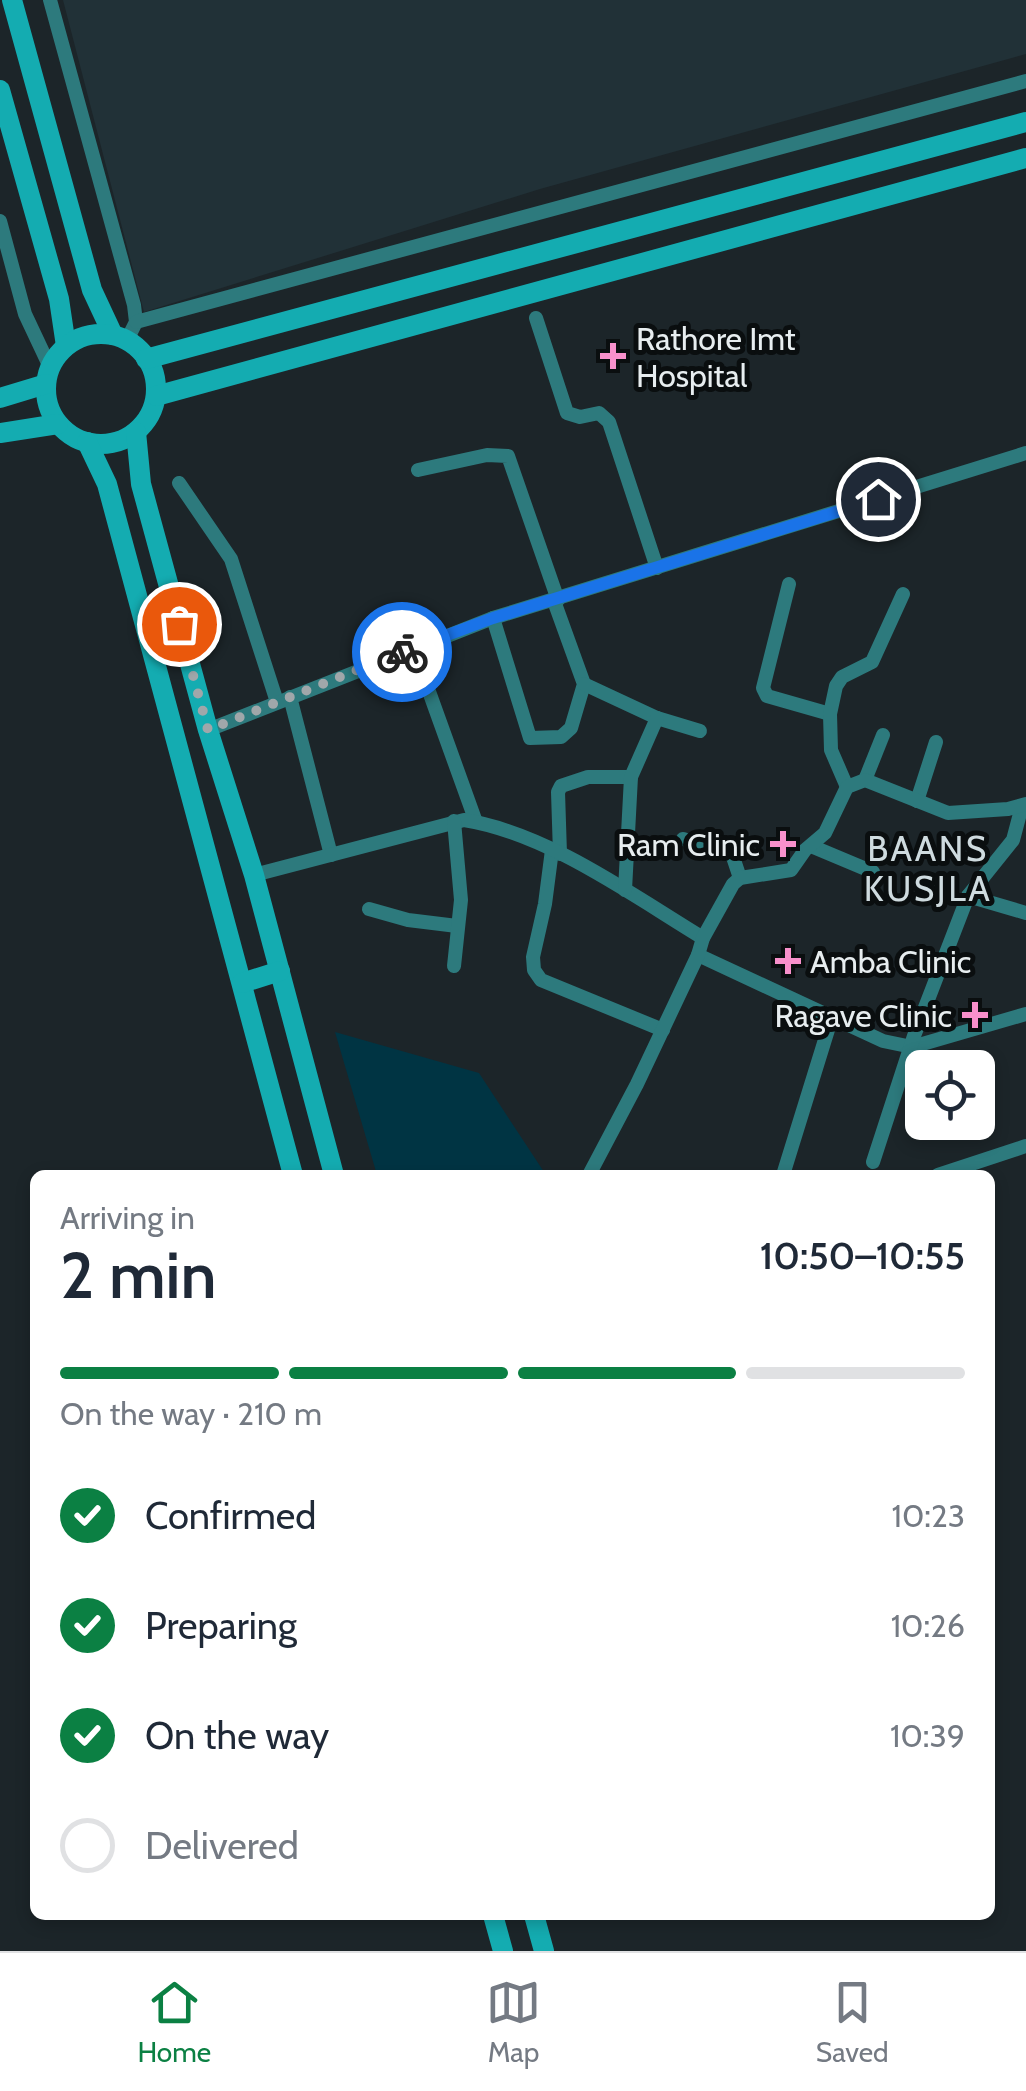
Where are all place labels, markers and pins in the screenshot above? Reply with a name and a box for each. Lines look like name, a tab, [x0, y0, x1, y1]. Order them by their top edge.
place label: Rathore Imt Hospital	[636, 319, 796, 395]
marker: Rathore Imt Hospital	[600, 343, 626, 369]
pin	[836, 457, 921, 542]
pin	[137, 582, 222, 667]
place label: Ram Clinic	[617, 825, 760, 864]
marker: Ram Clinic	[770, 831, 796, 857]
place label: Amba Clinic	[810, 942, 971, 981]
marker: Amba Clinic	[775, 948, 801, 974]
place label: Ragave Clinic	[774, 996, 952, 1035]
marker: Ragave Clinic	[962, 1002, 988, 1028]

